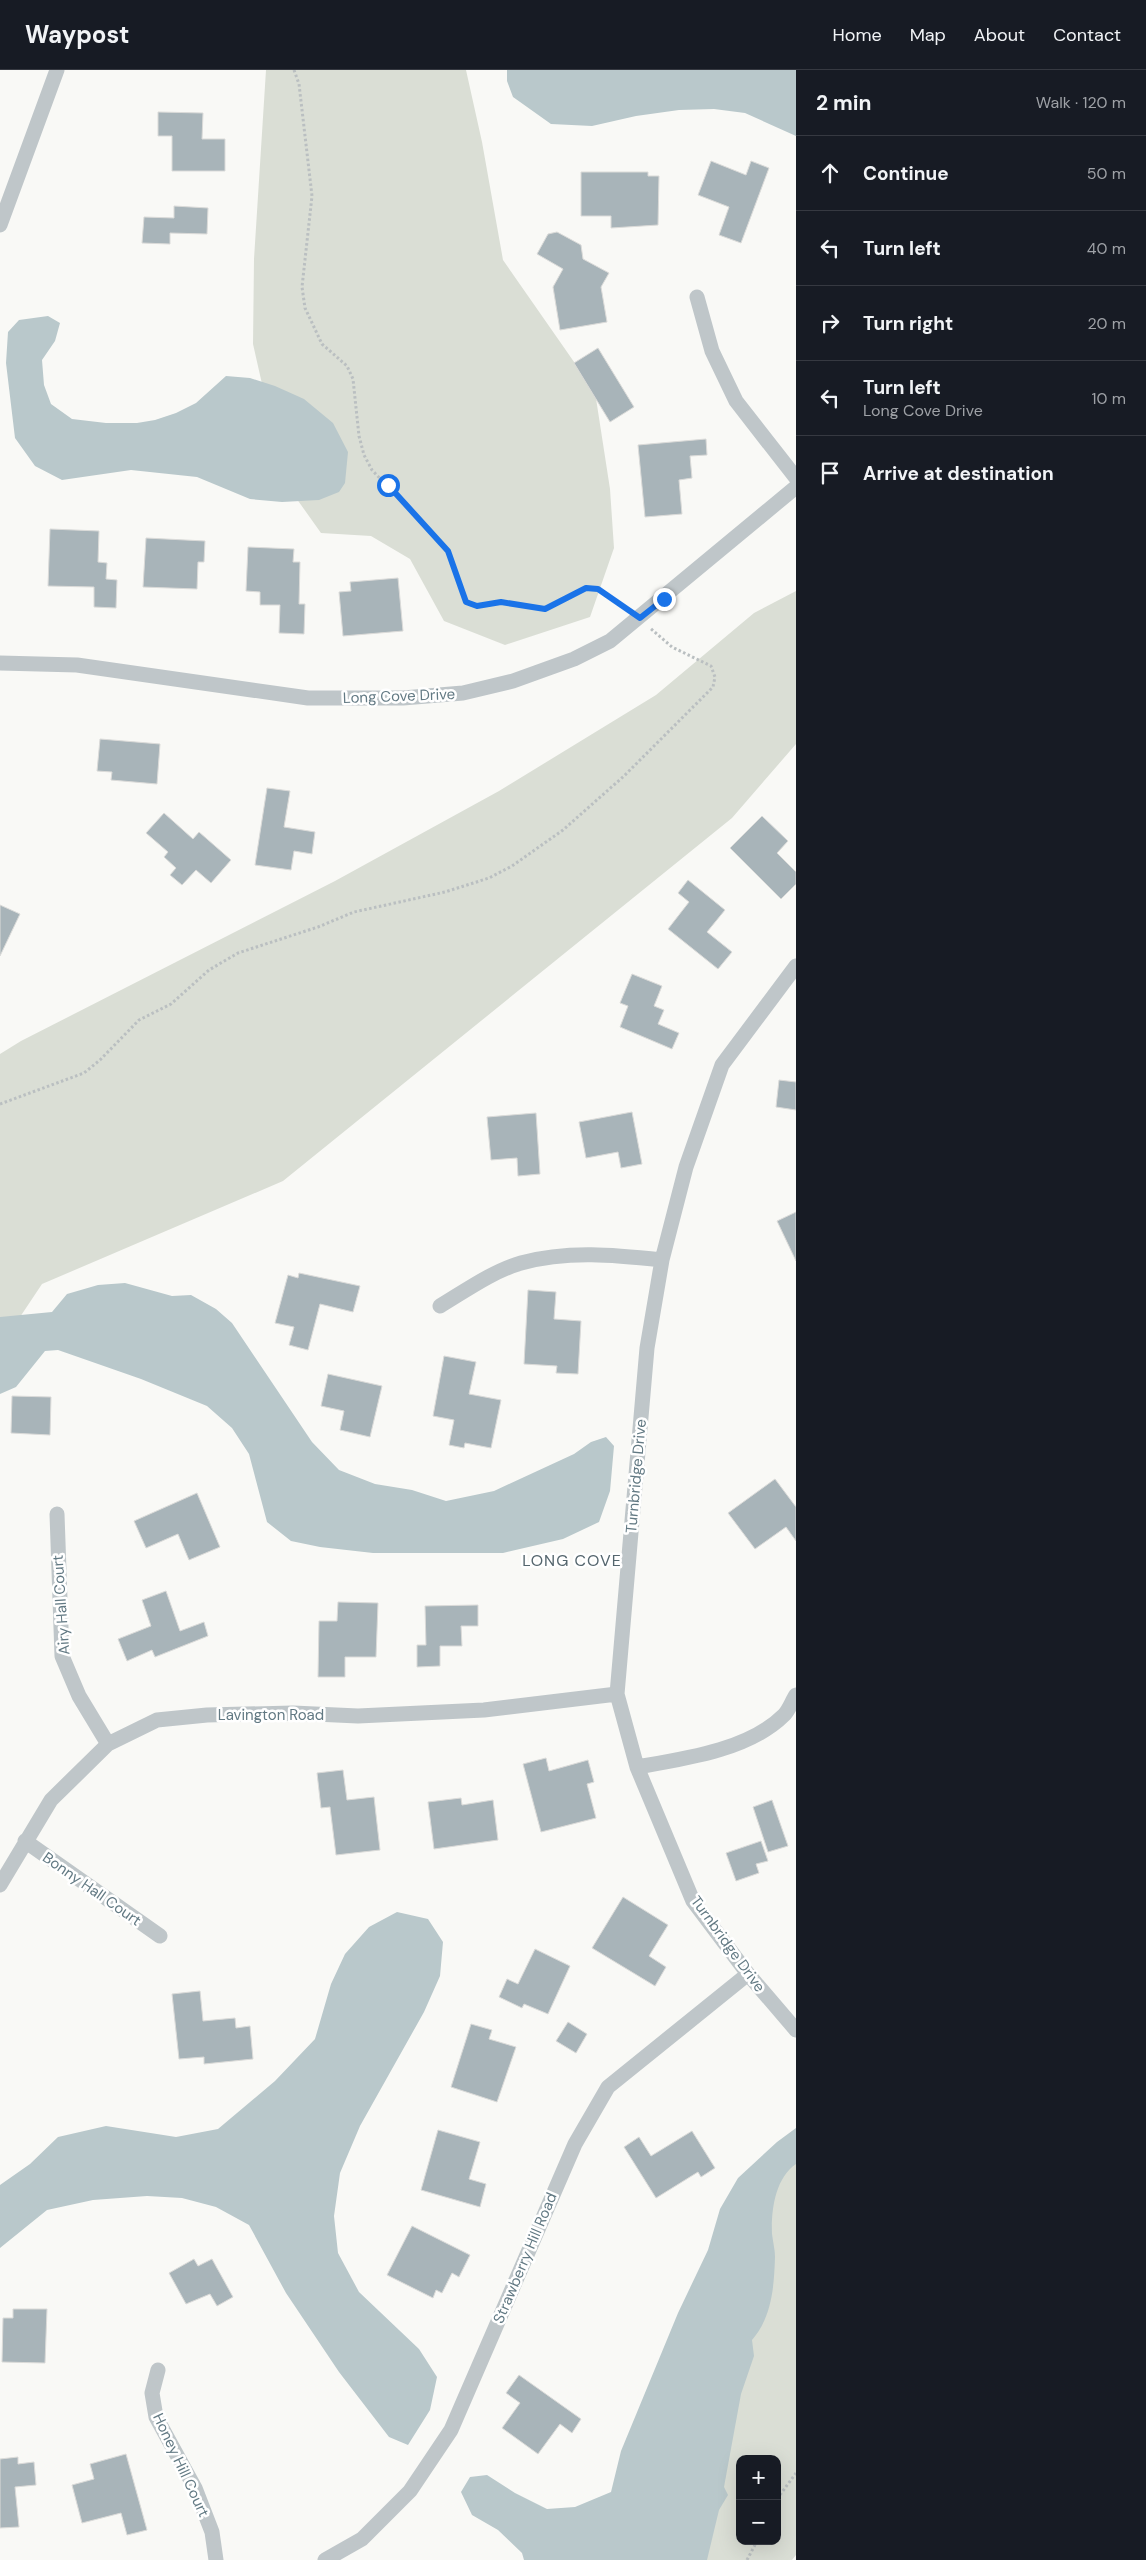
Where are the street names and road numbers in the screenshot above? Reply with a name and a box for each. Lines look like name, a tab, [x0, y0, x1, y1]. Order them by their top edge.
street label: Long Cove Drive	[343, 684, 455, 708]
street label: Turnbridge Drive	[621, 1418, 651, 1534]
street label: Airy Hall Court	[48, 1554, 74, 1656]
street label: Lavington Road	[218, 1705, 324, 1725]
street label: Bonny Hall Court	[39, 1848, 145, 1931]
street label: Turnbridge Drive	[686, 1892, 770, 1996]
street label: Strawberry Hill Road	[488, 2189, 562, 2327]
street label: Honey Hill Court	[148, 2410, 214, 2520]

